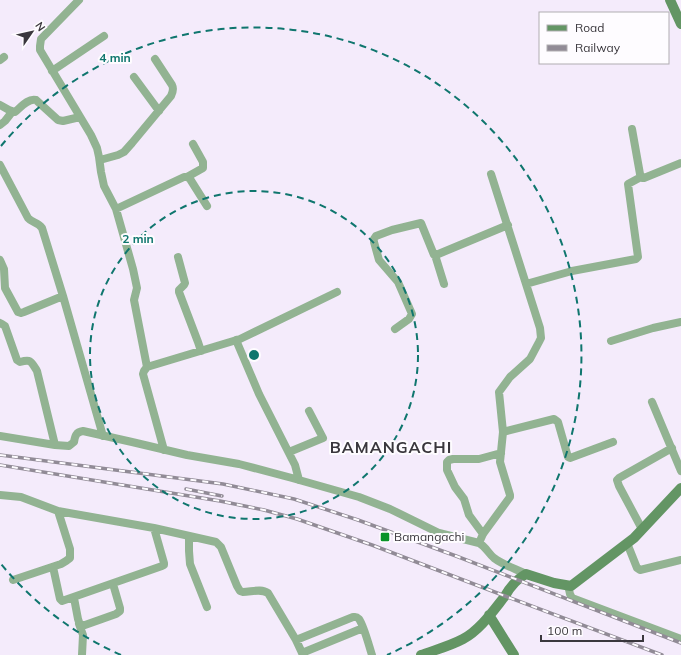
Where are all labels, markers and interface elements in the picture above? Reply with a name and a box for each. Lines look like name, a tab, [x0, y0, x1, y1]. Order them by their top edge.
north arrow	[12, 12, 52, 52]
legend	[539, 12, 669, 64]
text: N	[32, 19, 48, 34]
text: Road	[575, 20, 604, 35]
text: Railway	[575, 40, 621, 55]
text: 4 min	[99, 50, 131, 65]
text: 2 min	[122, 231, 154, 246]
centre of rings	[247, 348, 261, 362]
district label: BAMANGACHI	[330, 437, 452, 457]
place label: Bamangachi	[394, 529, 465, 544]
marker: Bamangachi	[379, 531, 391, 543]
scale bar	[541, 617, 643, 643]
text: 100 m	[547, 623, 582, 638]

